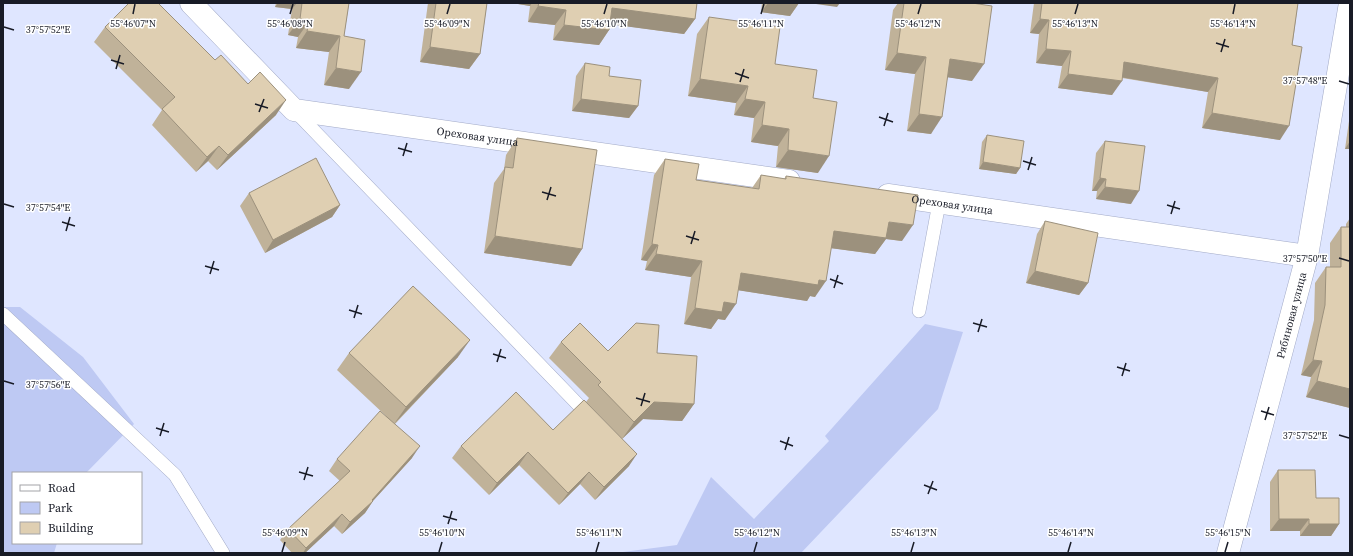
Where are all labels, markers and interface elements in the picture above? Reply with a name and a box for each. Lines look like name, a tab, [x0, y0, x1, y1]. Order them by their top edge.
text: 55°46'07"N	[110, 17, 156, 30]
text: 55°46'08"N	[267, 17, 313, 30]
text: 55°46'09"N	[424, 17, 470, 30]
text: 55°46'10"N	[581, 17, 627, 30]
text: 55°46'11"N	[738, 17, 784, 30]
text: 55°46'12"N	[895, 17, 941, 30]
text: 55°46'13"N	[1052, 17, 1098, 30]
text: 55°46'14"N	[1210, 17, 1256, 30]
text: 37°57'52"E	[26, 23, 70, 36]
text: 37°57'48"E	[1283, 74, 1327, 87]
street label: Ореховая улица	[436, 123, 520, 150]
street label: Ореховая улица	[911, 191, 994, 218]
text: 37°57'54"E	[26, 201, 70, 214]
text: 37°57'50"E	[1283, 252, 1327, 265]
street label: Рябиновая улица	[1273, 270, 1310, 360]
text: 37°57'56"E	[26, 378, 70, 391]
text: 37°57'52"E	[1283, 429, 1327, 442]
legend	[12, 472, 142, 544]
text: Road	[48, 480, 75, 496]
text: Park	[48, 500, 73, 516]
text: Building	[48, 520, 93, 536]
text: 55°46'09"N	[262, 526, 308, 539]
text: 55°46'10"N	[419, 526, 465, 539]
text: 55°46'11"N	[576, 526, 622, 539]
text: 55°46'12"N	[734, 526, 780, 539]
text: 55°46'13"N	[891, 526, 937, 539]
text: 55°46'14"N	[1048, 526, 1094, 539]
text: 55°46'15"N	[1205, 526, 1251, 539]

